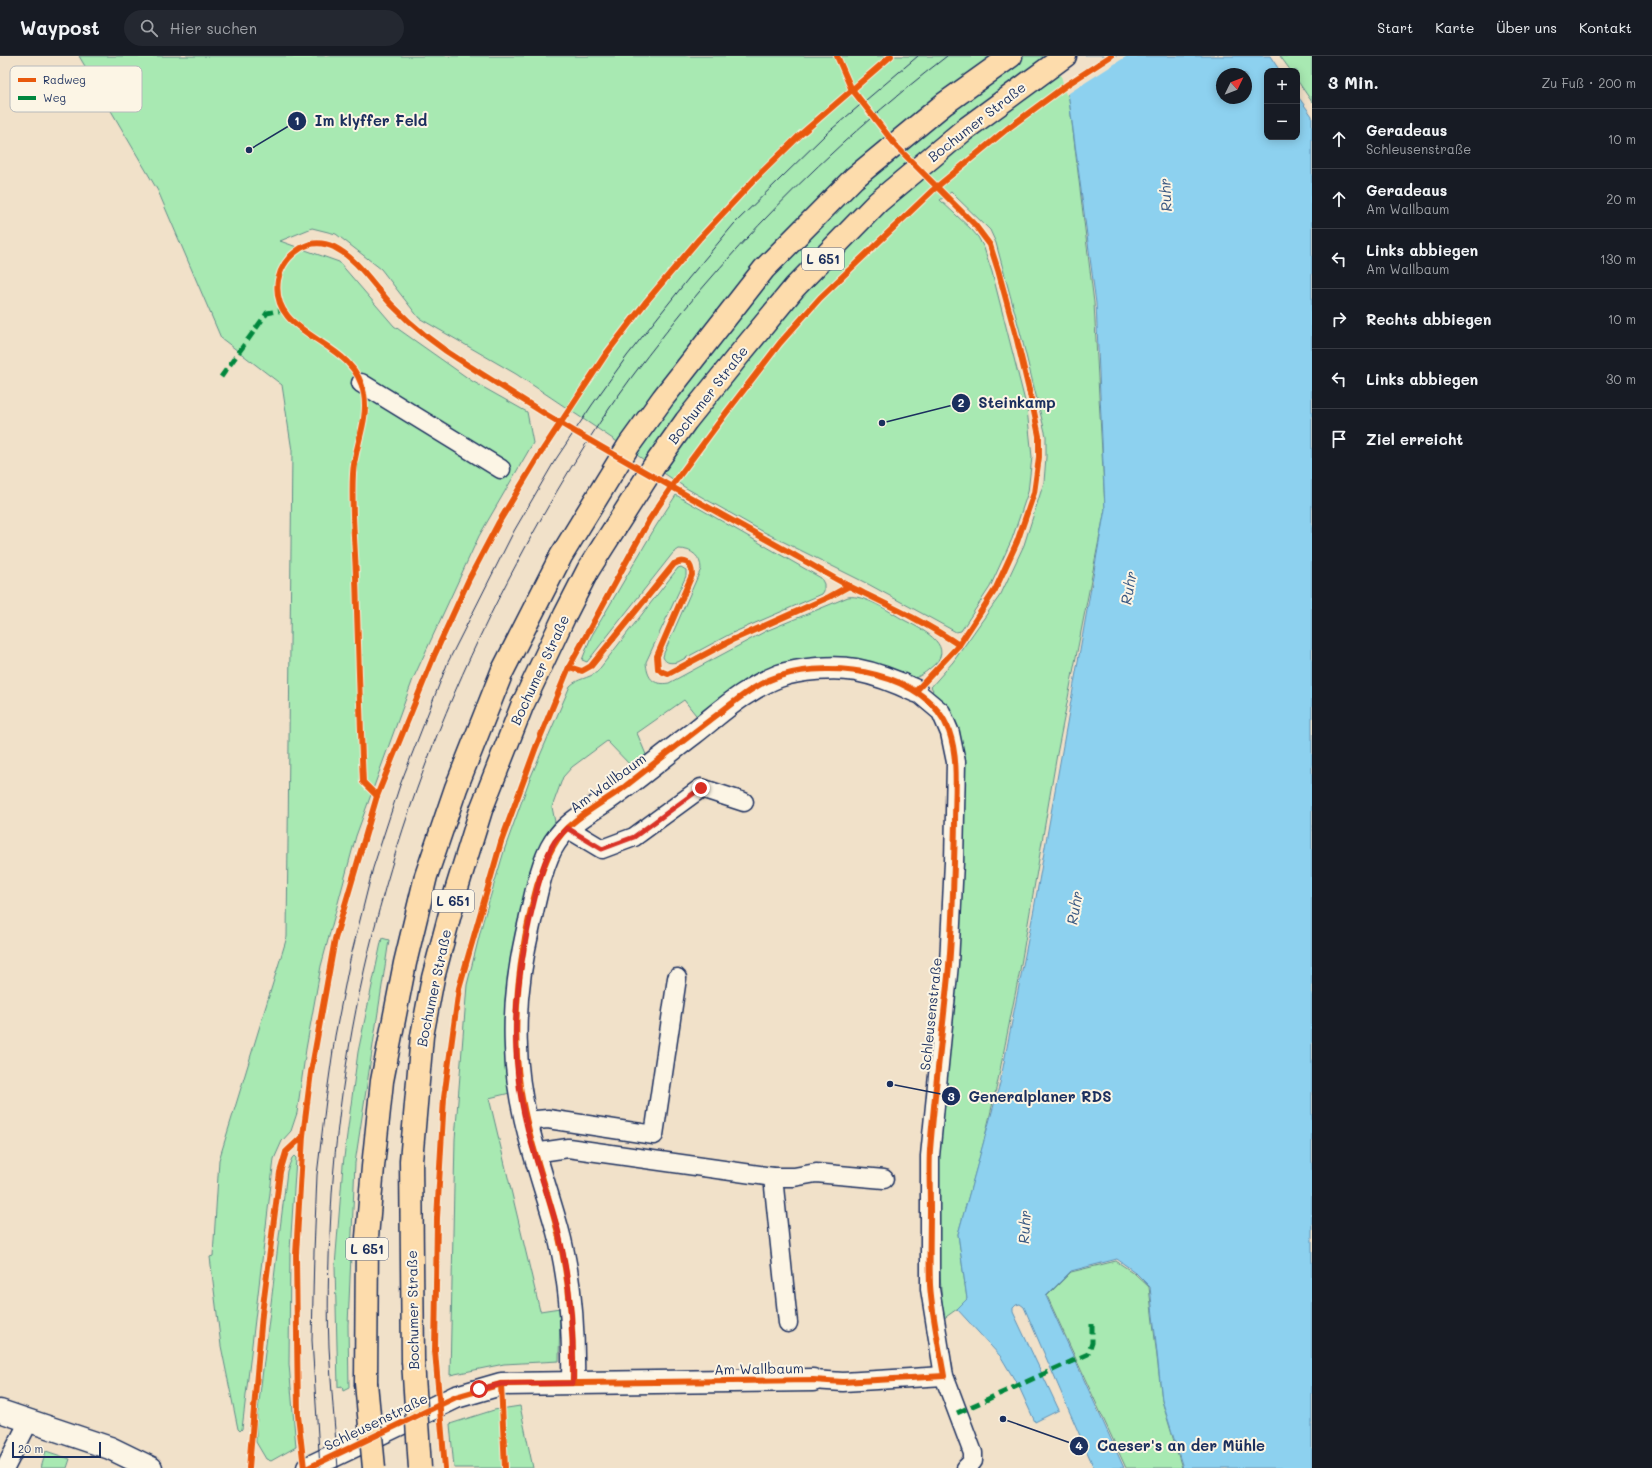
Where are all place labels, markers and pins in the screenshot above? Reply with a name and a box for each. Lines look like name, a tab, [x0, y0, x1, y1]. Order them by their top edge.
callout: Im klyffer Feld	[287, 107, 435, 134]
callout: Steinkamp	[951, 390, 1064, 417]
callout: Generalplaner RDS	[941, 1083, 1120, 1110]
callout: Caeser's an der Mühle	[1069, 1432, 1273, 1459]

